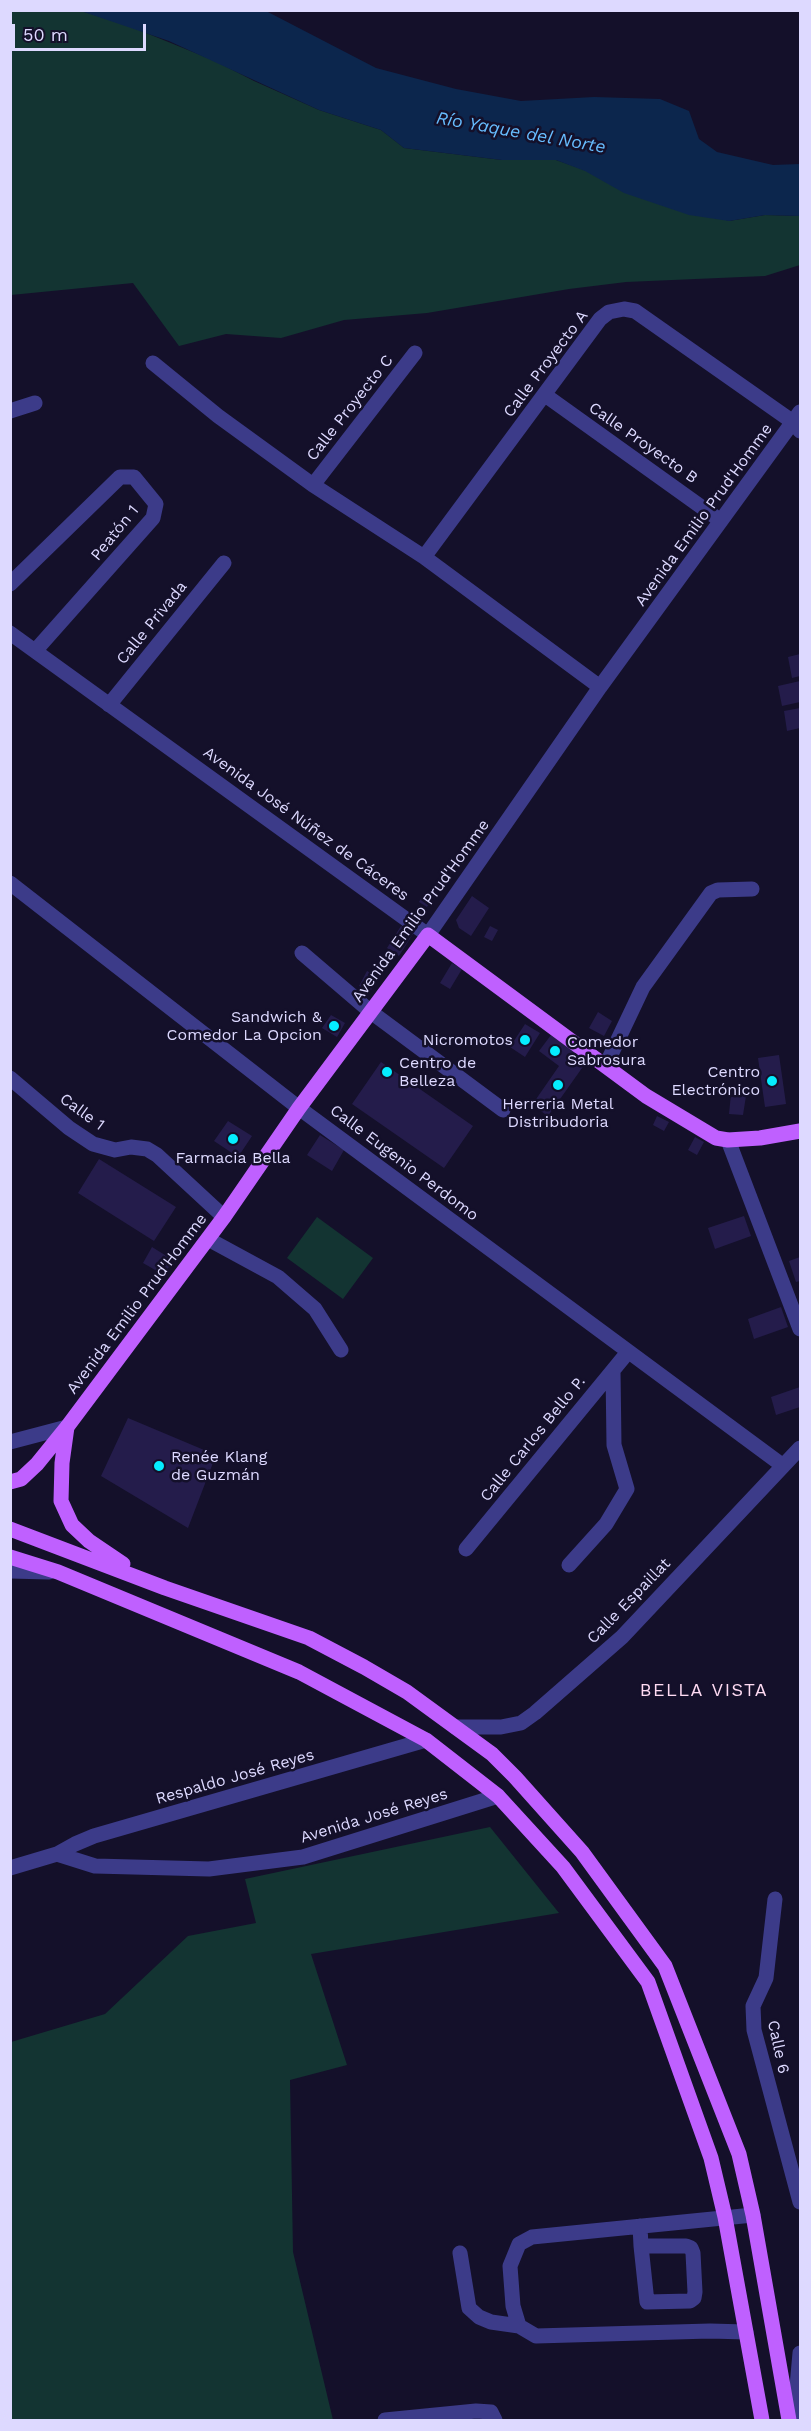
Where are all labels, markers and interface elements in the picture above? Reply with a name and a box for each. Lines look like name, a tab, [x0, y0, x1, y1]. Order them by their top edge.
scale bar	[15, 12, 148, 50]
text: 50 m	[23, 24, 68, 45]
water label: Río Yaque del Norte	[435, 107, 607, 159]
street label: Calle Proyecto A	[500, 307, 592, 421]
street label: Calle Proyecto C	[303, 351, 397, 465]
street label: Calle Proyecto B	[585, 398, 701, 488]
street label: Avenida Emilio Prud'Homme	[631, 420, 777, 610]
street label: Peatón 1	[87, 502, 143, 564]
street label: Calle Privada	[113, 578, 191, 668]
street label: Avenida José Núñez de Cáceres	[199, 743, 413, 905]
street label: Avenida Emilio Prud'Homme	[348, 816, 494, 1006]
place label: Sandwich & Comedor La Opcion	[167, 1007, 322, 1045]
marker: Sandwich & Comedor La Opcion	[327, 1019, 341, 1033]
place label: Nicromotos	[423, 1030, 513, 1050]
place label: Comedor Sabrosura	[567, 1032, 646, 1070]
marker: Nicromotos	[518, 1033, 532, 1047]
marker: Comedor Sabrosura	[548, 1044, 562, 1058]
place label: Centro de Belleza	[399, 1053, 476, 1091]
place label: Centro Electrónico	[671, 1062, 760, 1100]
marker: Centro de Belleza	[380, 1065, 394, 1079]
marker: Centro Electrónico	[765, 1074, 779, 1088]
marker: Herreria Metal Distribudoria	[551, 1078, 565, 1092]
street label: Calle 1	[56, 1089, 108, 1135]
place label: Herreria Metal Distribudoria	[502, 1094, 614, 1132]
street label: Calle Eugenio Perdomo	[326, 1101, 482, 1225]
marker: Farmacia Bella	[226, 1132, 240, 1146]
place label: Farmacia Bella	[175, 1148, 291, 1168]
street label: Avenida Emilio Prud'Homme	[63, 1210, 211, 1398]
street label: Calle Carlos Bello P.	[476, 1372, 590, 1506]
place label: Renée Klang de Guzmán	[171, 1447, 267, 1485]
marker: Renée Klang de Guzmán	[152, 1459, 166, 1473]
street label: Calle Espaillat	[583, 1554, 675, 1648]
district label: BELLA VISTA	[640, 1680, 768, 1702]
street label: Respaldo José Reyes	[154, 1745, 316, 1809]
street label: Avenida José Reyes	[298, 1784, 450, 1848]
street label: Calle 6	[763, 2018, 793, 2076]

